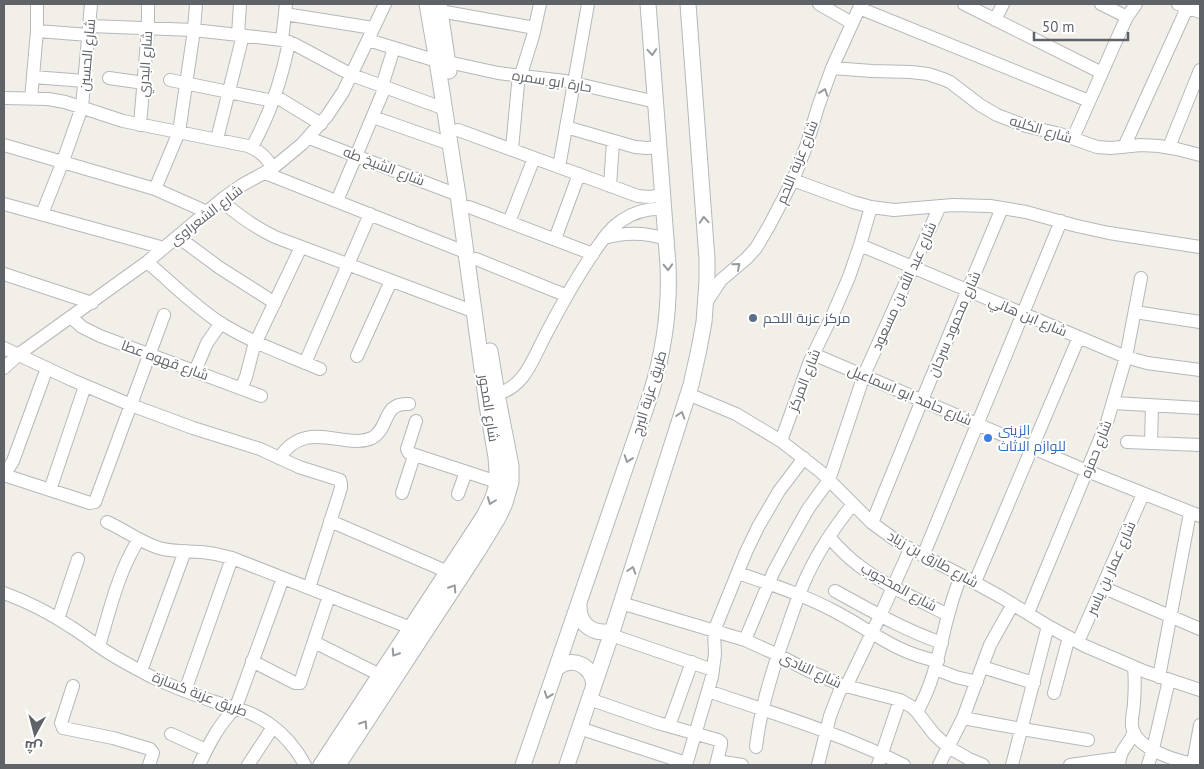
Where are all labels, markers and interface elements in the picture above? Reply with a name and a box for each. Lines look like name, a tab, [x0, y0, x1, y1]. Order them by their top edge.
scale bar	[1034, 10, 1128, 42]
text: 50 m	[1042, 17, 1075, 36]
street label: شارع الحسين	[75, 18, 99, 92]
street label: شارع البدري	[134, 30, 159, 98]
one-way arrow	[646, 49, 657, 57]
street label: حارة ابو سمره	[511, 66, 593, 96]
one-way arrow	[818, 88, 828, 96]
street label: شارع الكليه	[1008, 111, 1074, 147]
street label: شارع عزبة اللحم	[772, 118, 823, 207]
street label: شارع الشيخ طه	[341, 142, 427, 190]
street label: شارع الشعراوى	[166, 181, 246, 249]
one-way arrow	[699, 216, 710, 224]
street label: شارع عبد الله بن مسعود	[868, 219, 940, 353]
one-way arrow	[663, 263, 674, 271]
one-way arrow	[731, 263, 740, 272]
street label: شارع محمود سرحان	[924, 268, 984, 380]
street label: شارع ابن هاني	[985, 291, 1070, 343]
place label: مركز عزبة اللحم	[763, 309, 851, 328]
marker: مركز عزبة اللحم	[747, 312, 759, 324]
street label: شارع قهوه عطا	[119, 336, 211, 384]
street label: شارع المركز	[784, 346, 824, 415]
street label: طريق عزبة البرج	[628, 348, 670, 438]
street label: شارع حامد ابو اسماعيل	[845, 361, 975, 429]
street label: شارع المحور	[475, 372, 503, 443]
one-way arrow	[675, 411, 685, 419]
street label: شارع حمزه	[1076, 418, 1116, 480]
place label: الزينى للوازم الاثاث	[998, 421, 1066, 456]
marker: الزينى للوازم الاثاث	[982, 432, 994, 444]
one-way arrow	[624, 454, 634, 462]
one-way arrow	[487, 496, 497, 505]
street label: شارع عمار بن ياسر	[1082, 518, 1140, 619]
street label: شارع طارق بن زياد	[884, 527, 982, 591]
street label: شارع المحجوب	[858, 559, 940, 615]
one-way arrow	[626, 566, 636, 574]
one-way arrow	[447, 585, 456, 594]
one-way arrow	[392, 647, 401, 657]
street label: شارع النادى	[777, 648, 845, 692]
street label: طريق عزبة كسارة	[150, 668, 250, 720]
one-way arrow	[544, 690, 554, 699]
north arrow	[10, 709, 60, 759]
one-way arrow	[358, 721, 368, 730]
text: ش	[23, 737, 43, 757]

